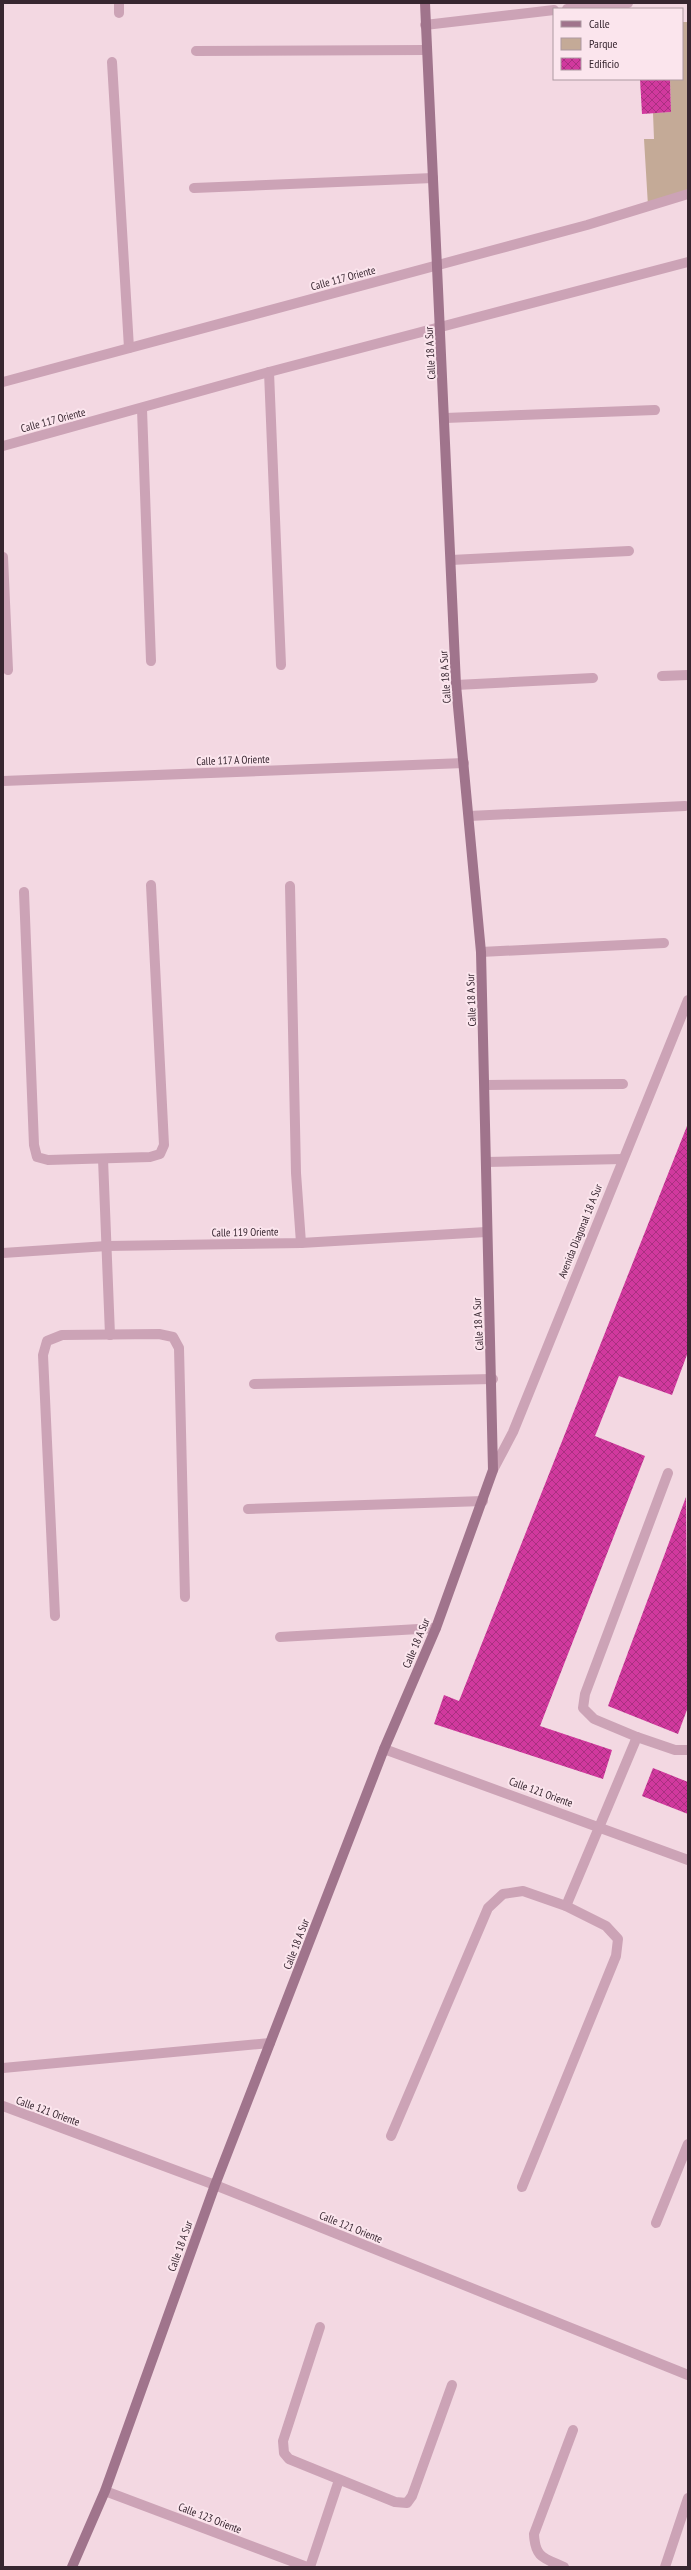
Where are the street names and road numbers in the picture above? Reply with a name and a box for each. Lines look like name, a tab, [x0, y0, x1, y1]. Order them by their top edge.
street label: Calle 117 Oriente	[309, 263, 377, 293]
street label: Calle 18 A Sur	[422, 326, 438, 380]
street label: Calle 117 Oriente	[19, 405, 87, 435]
street label: Calle 18 A Sur	[436, 650, 454, 704]
street label: Calle 117 A Oriente	[196, 752, 270, 768]
street label: Calle 18 A Sur	[463, 973, 479, 1027]
street label: Avenida Diagonal 18 A Sur	[555, 1182, 605, 1280]
street label: Calle 119 Oriente	[211, 1224, 279, 1240]
street label: Calle 18 A Sur	[470, 1297, 486, 1351]
street label: Calle 18 A Sur	[399, 1616, 433, 1670]
street label: Calle 121 Oriente	[507, 1774, 575, 1810]
street label: Calle 18 A Sur	[280, 1917, 312, 1971]
street label: Calle 121 Oriente	[14, 2093, 82, 2129]
street label: Calle 121 Oriente	[317, 2208, 385, 2246]
street label: Calle 18 A Sur	[164, 2219, 196, 2273]
street label: Calle 123 Oriente	[176, 2499, 244, 2537]

